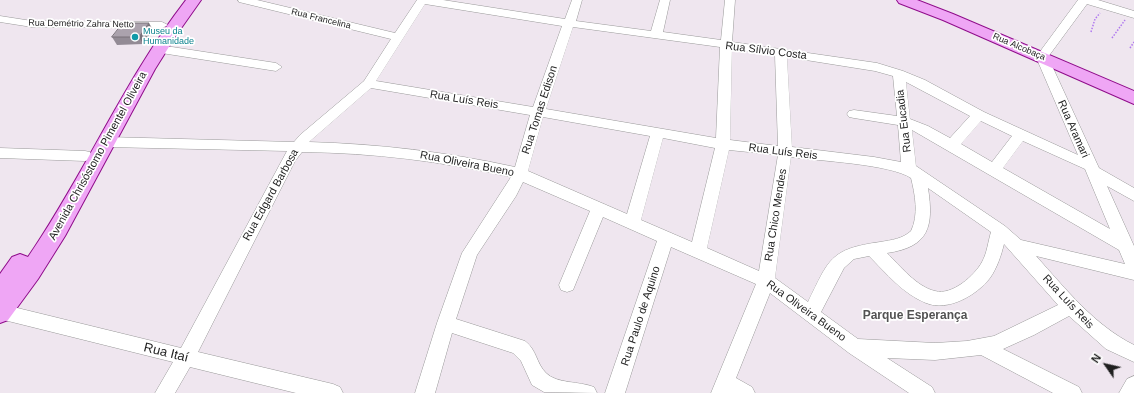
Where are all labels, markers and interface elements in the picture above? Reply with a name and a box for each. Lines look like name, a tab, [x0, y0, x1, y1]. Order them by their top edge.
street label: Rua Francelina	[290, 6, 352, 32]
street label: Rua Demétrio Zahra Netto	[28, 18, 134, 30]
place label: Museu da Humanidade	[143, 27, 194, 48]
street label: Rua Alcobaça	[991, 31, 1047, 63]
marker: Museu da Humanidade	[130, 32, 140, 42]
street label: Rua Sílvio Costa	[725, 39, 807, 63]
street label: Rua Tomas Edison	[519, 64, 561, 156]
street label: Avenida Chrisóstomo Pimentel Oliveira	[46, 69, 150, 243]
street label: Rua Luís Reis	[429, 88, 499, 112]
street label: Rua Eucadia	[894, 89, 914, 153]
street label: Rua Aramari	[1054, 98, 1092, 160]
street label: Rua Luís Reis	[748, 141, 818, 163]
street label: Rua Edgard Barbosa	[240, 147, 302, 243]
street label: Rua Oliveira Bueno	[419, 148, 515, 180]
street label: Rua Chico Mendes	[762, 168, 790, 262]
street label: Rua Paulo de Aquino	[619, 265, 663, 367]
street label: Rua Luís Reis	[1040, 272, 1096, 332]
street label: Rua Oliveira Bueno	[764, 278, 848, 344]
district label: Parque Esperança	[863, 309, 967, 323]
street label: Rua Itaí	[142, 340, 190, 366]
north arrow	[1086, 345, 1126, 385]
text: N	[1089, 352, 1103, 365]

